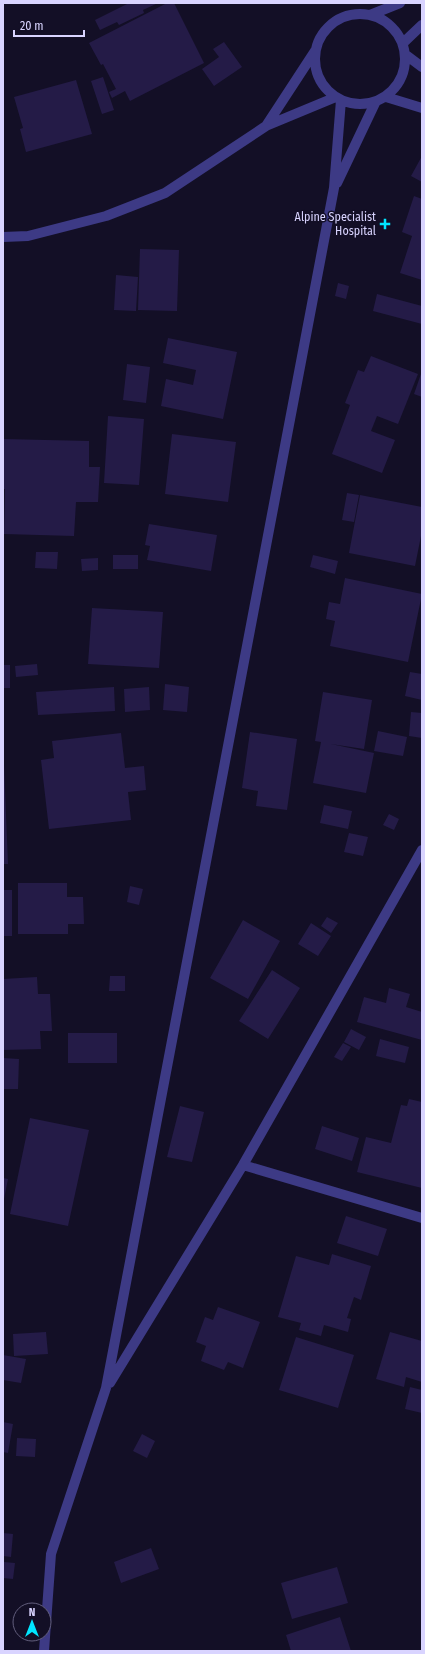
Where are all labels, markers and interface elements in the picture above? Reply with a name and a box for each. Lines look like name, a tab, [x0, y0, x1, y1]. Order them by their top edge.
scale bar	[14, 12, 84, 38]
text: 20 m	[20, 19, 44, 33]
place label: Alpine Specialist Hospital	[295, 210, 376, 238]
marker: Alpine Specialist Hospital	[379, 218, 391, 230]
north arrow	[12, 1602, 52, 1642]
text: N	[29, 1606, 35, 1619]

